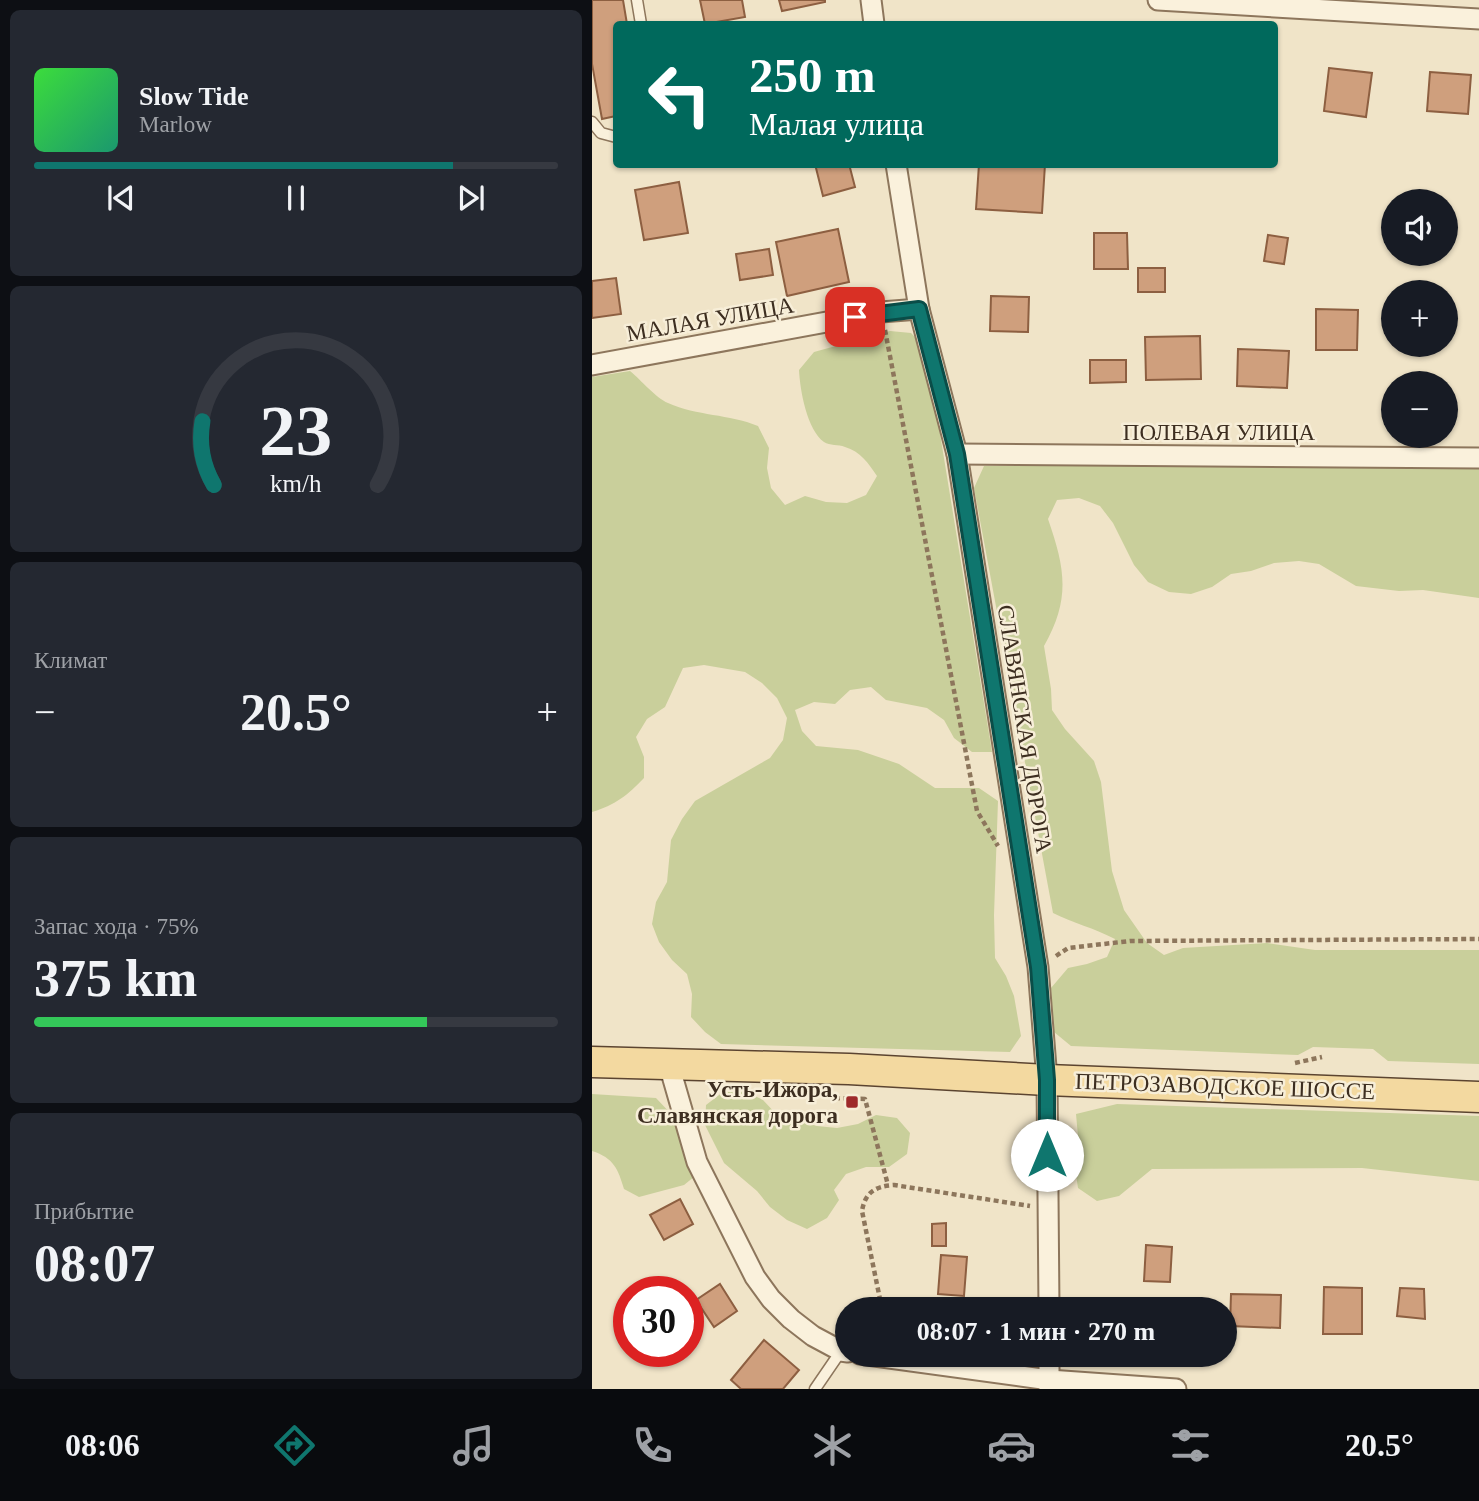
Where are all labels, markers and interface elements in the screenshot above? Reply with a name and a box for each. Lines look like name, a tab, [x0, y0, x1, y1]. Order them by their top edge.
text: 250 m	[749, 48, 876, 103]
icon: left	[634, 49, 725, 140]
text: Slow Tide	[139, 82, 249, 111]
text: Малая улица	[749, 106, 924, 142]
text: Marlow	[139, 112, 212, 137]
icon: previous	[102, 179, 140, 217]
icon: pause	[277, 179, 315, 217]
icon: next	[452, 179, 490, 217]
map controls	[1381, 189, 1458, 448]
button: sound	[1381, 189, 1458, 266]
button: +	[1381, 280, 1458, 357]
pin	[825, 287, 885, 347]
street label: МАЛАЯ УЛИЦА	[624, 292, 796, 347]
icon: arrive	[836, 298, 874, 336]
button: −	[1381, 371, 1458, 448]
text: 23	[260, 390, 332, 471]
street label: ПОЛЕВАЯ УЛИЦА	[1123, 420, 1316, 445]
text: km/h	[270, 469, 322, 496]
street label: СЛАВЯНСКАЯ ДОРОГА	[993, 603, 1057, 855]
text: Климат	[34, 648, 107, 673]
text: 20.5°	[240, 684, 352, 741]
text: −	[34, 691, 55, 733]
text: +	[537, 691, 558, 733]
text: Запас хода · 75%	[34, 914, 199, 939]
text: 375 km	[34, 950, 197, 1007]
street label: ПЕТРОЗАВОДСКОЕ ШОССЕ	[1074, 1069, 1376, 1104]
place label: Усть-Ижора, Славянская дорога	[637, 1077, 838, 1128]
marker: Усть-Ижора, Славянская дорога	[844, 1094, 860, 1110]
position arrow	[1010, 1118, 1084, 1192]
text: Прибытие	[34, 1199, 134, 1224]
text: 08:07	[34, 1235, 155, 1292]
speed limit sign: 30	[613, 1276, 704, 1367]
text: 08:07 · 1 мин · 270 m	[917, 1317, 1155, 1346]
icon: directions	[270, 1421, 319, 1470]
icon: music	[449, 1421, 498, 1470]
icon: phone	[628, 1421, 677, 1470]
icon: climate	[808, 1421, 857, 1470]
icon: car	[987, 1421, 1036, 1470]
icon: filters	[1166, 1421, 1215, 1470]
text: 08:06	[65, 1427, 140, 1463]
text: 20.5°	[1345, 1427, 1414, 1463]

